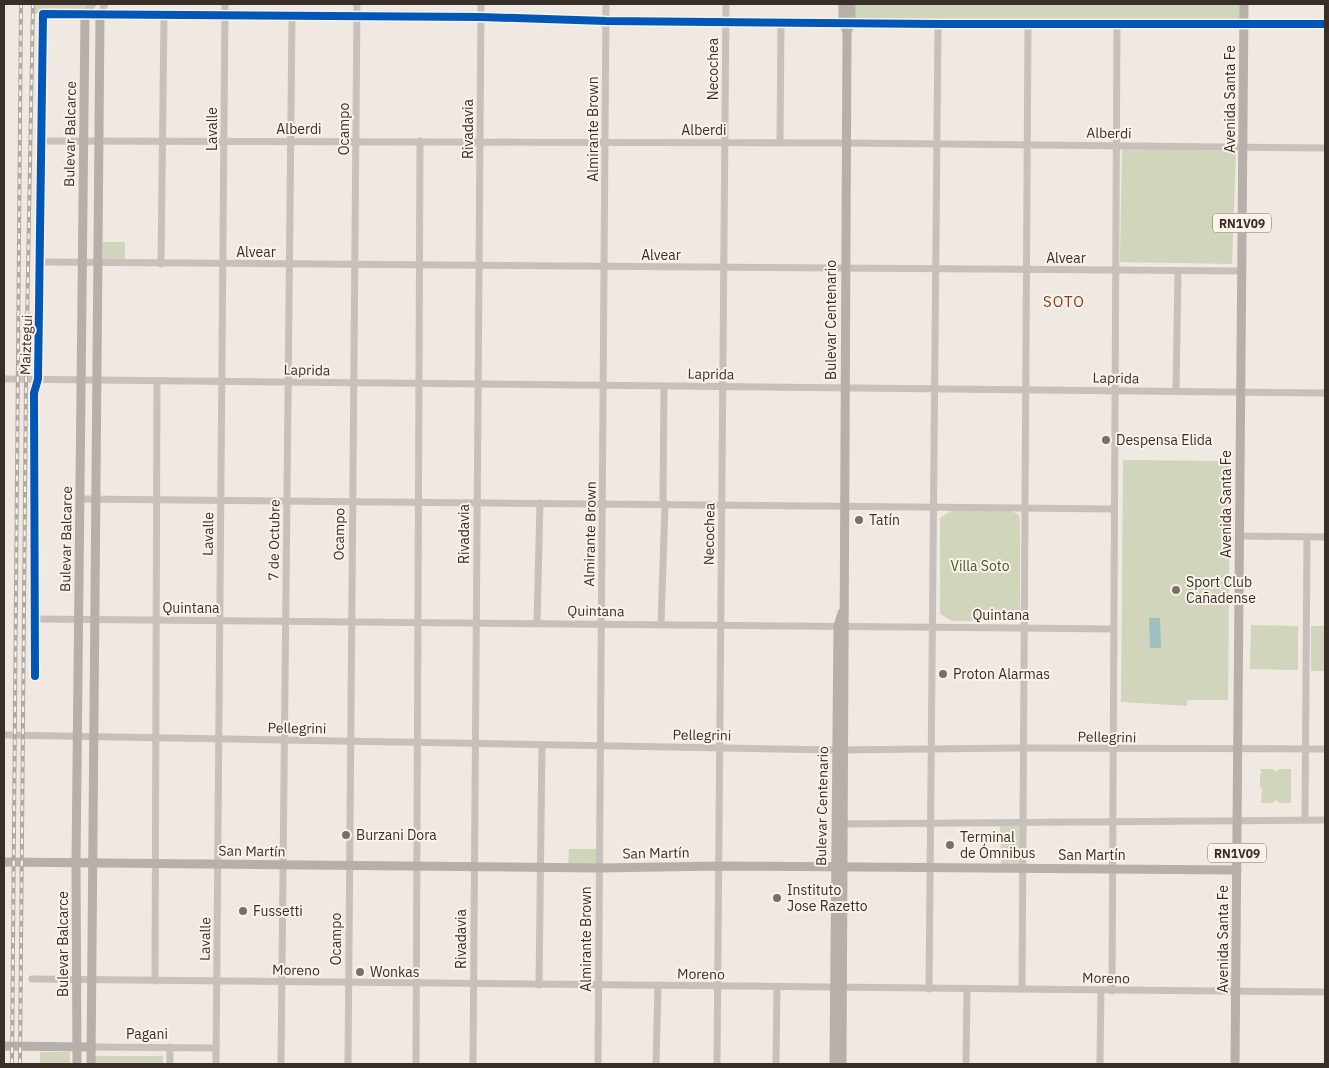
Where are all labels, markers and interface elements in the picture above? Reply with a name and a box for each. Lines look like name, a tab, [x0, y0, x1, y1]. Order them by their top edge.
street label: Necochea	[704, 37, 722, 100]
street label: Avenida Santa Fe	[1221, 45, 1239, 153]
street label: Almirante Brown	[584, 76, 602, 182]
street label: Bulevar Balcarce	[60, 81, 80, 187]
street label: Rivadavia	[459, 98, 477, 159]
street label: Ocampo	[335, 103, 353, 155]
street label: Lavalle	[203, 107, 221, 151]
street label: Alberdi	[276, 120, 322, 138]
street label: Alberdi	[681, 121, 727, 139]
street label: Alberdi	[1086, 124, 1132, 142]
road number: RN1V09	[1213, 214, 1271, 232]
street label: Alvear	[236, 243, 276, 261]
street label: Alvear	[641, 246, 681, 264]
street label: Alvear	[1046, 249, 1086, 267]
street label: Bulevar Centenario	[822, 260, 840, 380]
district label: SOTO	[1043, 292, 1085, 311]
street label: Maiztegui	[16, 315, 36, 375]
street label: Laprida	[283, 361, 331, 379]
street label: Laprida	[687, 365, 735, 383]
street label: Laprida	[1092, 369, 1140, 387]
place label: Despensa Elida	[1116, 431, 1213, 449]
marker: Despensa Elida	[1100, 434, 1112, 446]
street label: Avenida Santa Fe	[1217, 450, 1235, 558]
street label: Almirante Brown	[580, 481, 600, 587]
street label: Bulevar Balcarce	[56, 486, 76, 592]
street label: 7 de Octubre	[264, 499, 284, 581]
street label: Necochea	[699, 502, 719, 565]
street label: Rivadavia	[455, 503, 473, 564]
street label: Ocampo	[330, 507, 348, 560]
place label: Tatín	[869, 511, 900, 529]
street label: Lavalle	[199, 512, 217, 556]
marker: Tatín	[853, 514, 865, 526]
park label: Villa Soto	[950, 557, 1010, 575]
place label: Sport Club Cañadense	[1186, 573, 1256, 607]
marker: Sport Club Cañadense	[1170, 584, 1182, 596]
street label: Quintana	[162, 599, 220, 617]
street label: Quintana	[567, 602, 625, 621]
street label: Quintana	[972, 606, 1030, 624]
place label: Proton Alarmas	[953, 665, 1050, 683]
marker: Proton Alarmas	[937, 668, 949, 680]
street label: Pellegrini	[268, 718, 326, 738]
street label: Pellegrini	[673, 725, 731, 745]
street label: Pellegrini	[1078, 727, 1136, 747]
street label: Bulevar Centenario	[812, 746, 832, 866]
place label: Burzani Dora	[356, 826, 437, 844]
place label: Terminal de Ómnibus	[960, 828, 1036, 862]
marker: Burzani Dora	[340, 829, 352, 841]
marker: Terminal de Ómnibus	[944, 839, 956, 851]
street label: San Martín	[218, 841, 286, 861]
street label: San Martín	[622, 843, 690, 863]
road number: RN1V09	[1208, 844, 1266, 862]
street label: San Martín	[1058, 846, 1126, 864]
place label: Instituto Jose Razetto	[787, 881, 868, 915]
street label: Avenida Santa Fe	[1214, 885, 1232, 993]
street label: Almirante Brown	[577, 886, 595, 992]
street label: Bulevar Balcarce	[54, 891, 72, 997]
marker: Instituto Jose Razetto	[771, 892, 783, 904]
place label: Fussetti	[253, 902, 303, 920]
marker: Fussetti	[237, 905, 249, 917]
street label: Rivadavia	[452, 908, 470, 969]
street label: Ocampo	[327, 913, 345, 965]
street label: Lavalle	[196, 917, 214, 961]
street label: Moreno	[272, 961, 320, 979]
place label: Wonkas	[370, 963, 420, 981]
street label: Moreno	[677, 965, 725, 983]
marker: Wonkas	[354, 966, 366, 978]
street label: Moreno	[1082, 969, 1130, 987]
street label: Pagani	[126, 1025, 168, 1043]

